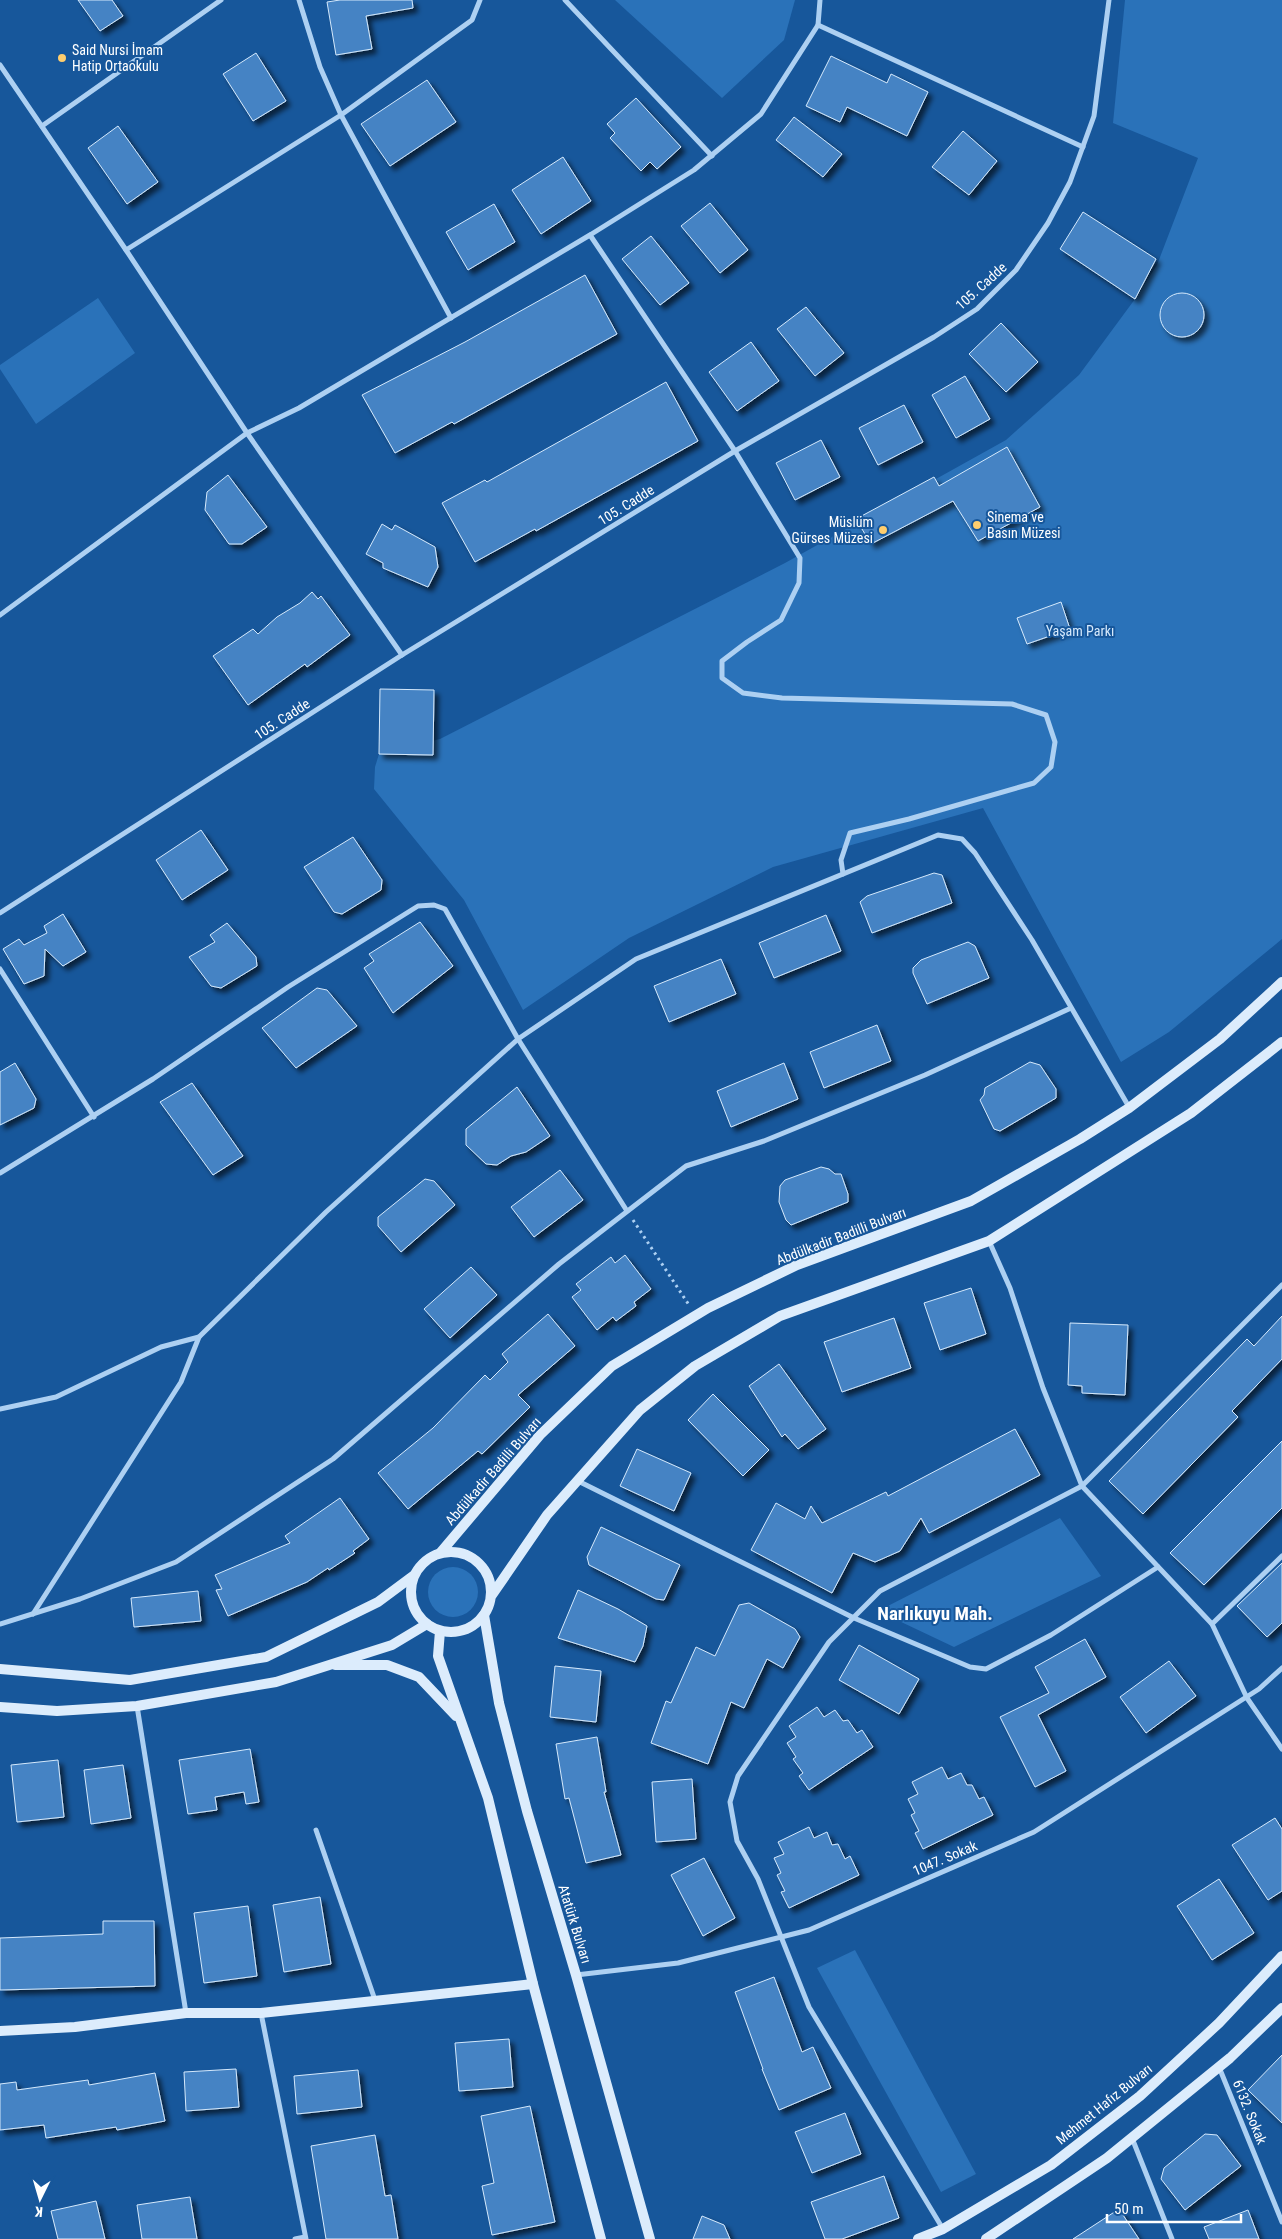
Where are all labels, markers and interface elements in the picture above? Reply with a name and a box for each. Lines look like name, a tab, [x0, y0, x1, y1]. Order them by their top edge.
place label: Said Nursi İmam Hatip Ortaokulu	[72, 42, 163, 74]
marker: Said Nursi İmam Hatip Ortaokulu	[56, 52, 68, 64]
street label: 105. Cadde	[952, 259, 1010, 313]
street label: 105. Cadde	[595, 481, 657, 528]
place label: Sinema ve Basın Müzesi	[987, 509, 1061, 541]
place label: Müslüm Gürses Müzesi	[792, 514, 873, 546]
marker: Sinema ve Basın Müzesi	[971, 519, 983, 531]
marker: Müslüm Gürses Müzesi	[877, 524, 889, 536]
park label: Yaşam Parkı	[1046, 623, 1114, 639]
street label: 105. Cadde	[251, 695, 313, 743]
street label: Abdülkadir Badilli Bulvarı	[774, 1204, 908, 1268]
street label: Abdülkadir Badilli Bulvarı	[442, 1414, 544, 1528]
district label: Narlıkuyu Mah.	[877, 1602, 993, 1625]
street label: 1047. Sokak	[910, 1837, 980, 1879]
street label: Atatürk Bulvarı	[555, 1883, 595, 1965]
street label: Mehmet Hafız Bulvarı	[1053, 2060, 1155, 2148]
street label: 6132. Sokak	[1230, 2077, 1270, 2147]
north arrow	[15, 2174, 65, 2224]
scale bar	[1107, 2192, 1241, 2224]
text: 50 m	[1114, 2200, 1144, 2218]
text: K	[34, 2204, 43, 2220]

